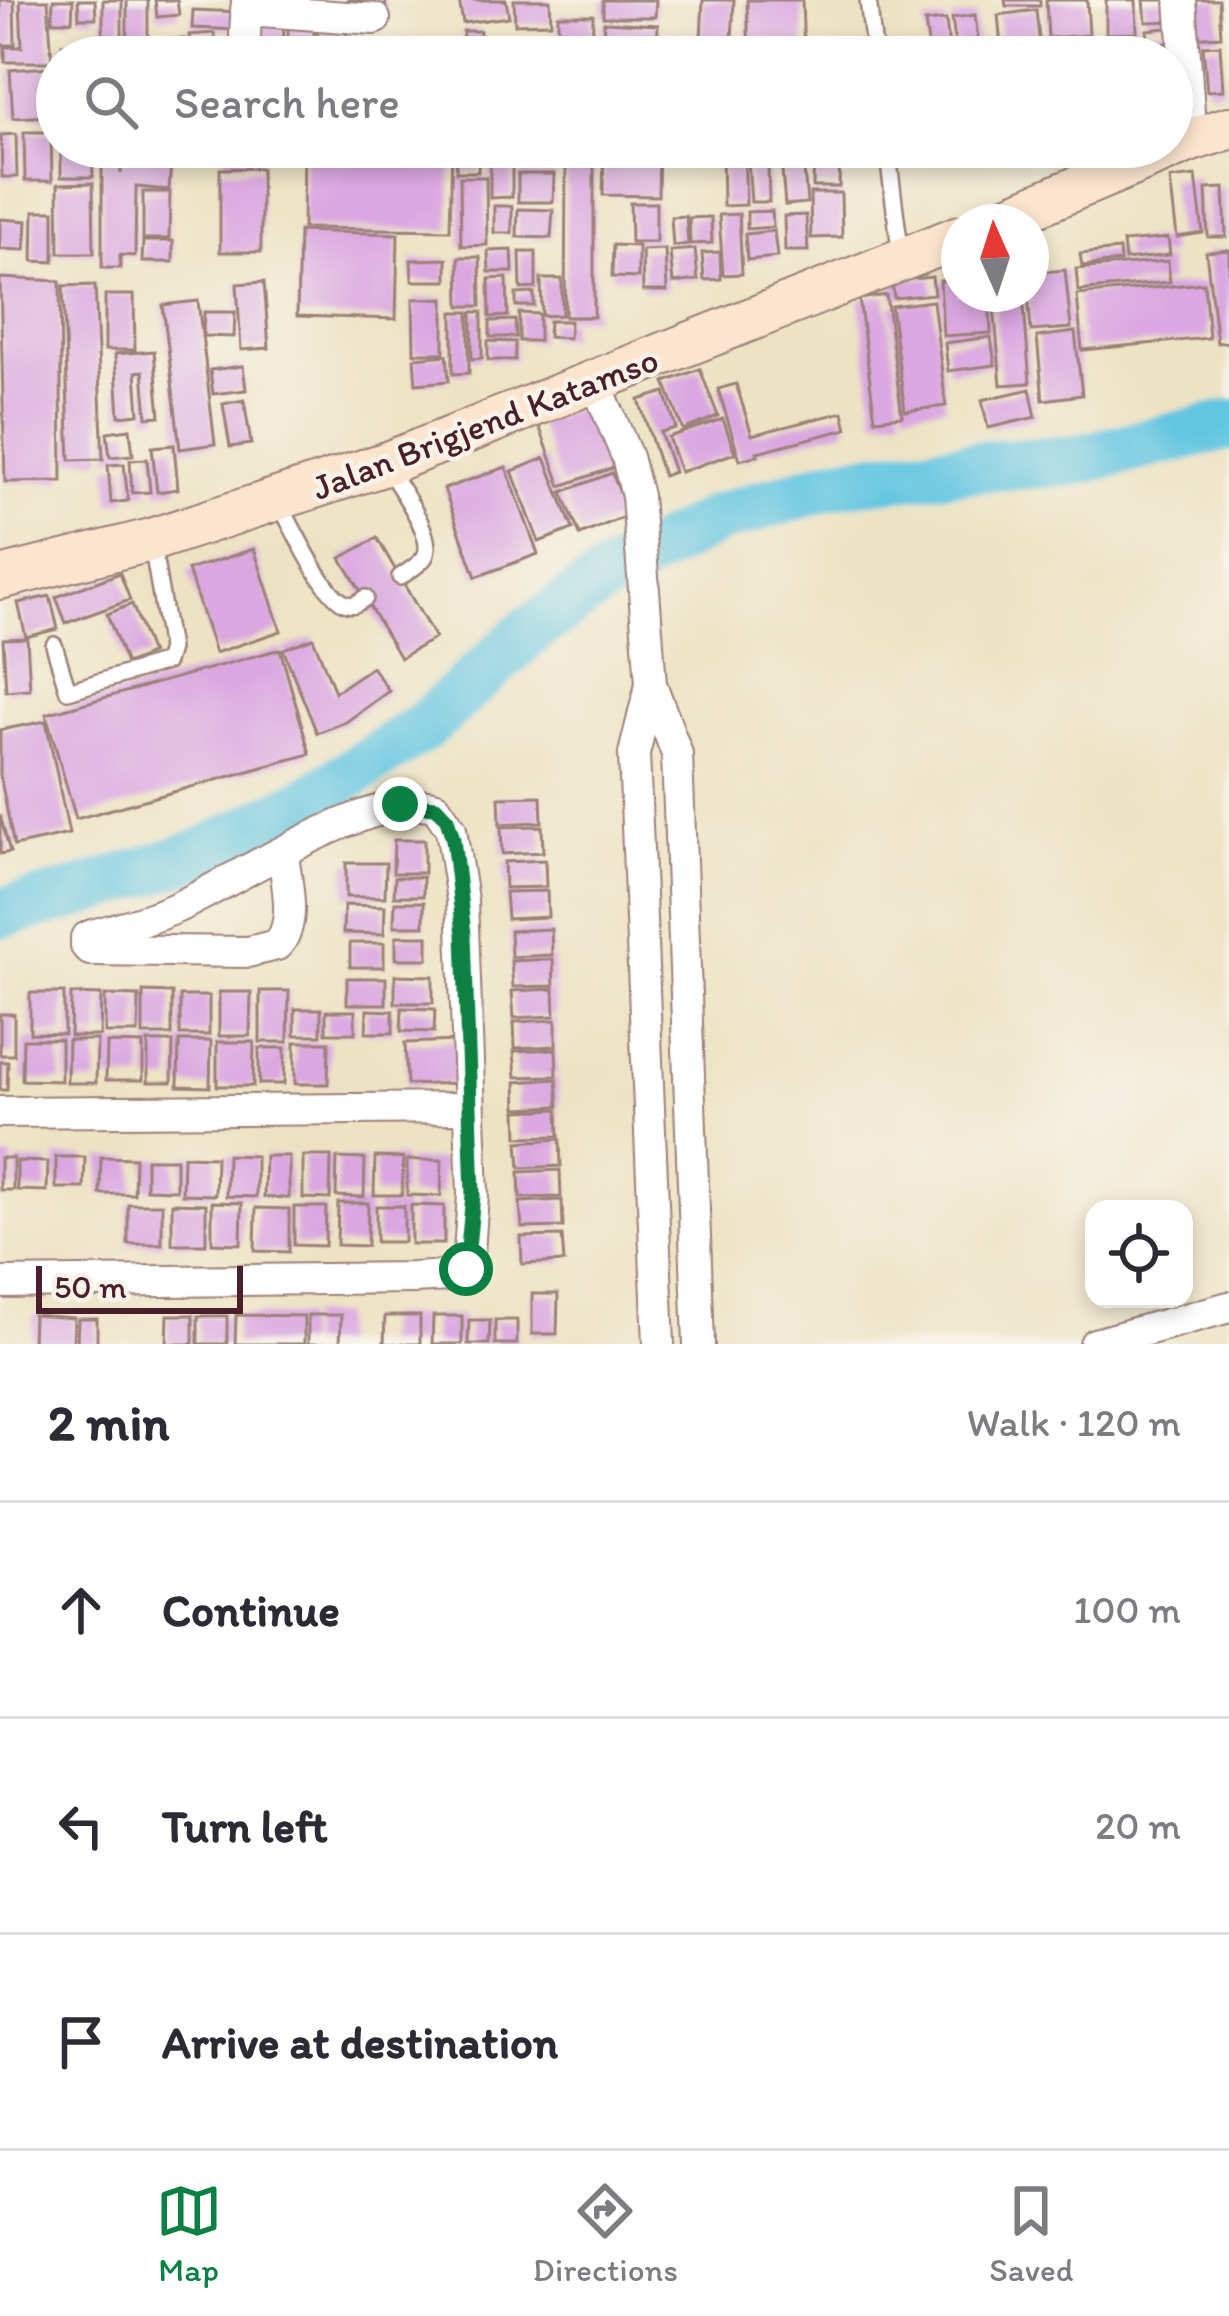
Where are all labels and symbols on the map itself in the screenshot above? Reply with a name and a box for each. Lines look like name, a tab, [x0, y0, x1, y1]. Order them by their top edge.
north arrow	[941, 204, 1049, 312]
street label: Jalan Brigjend Katamso	[306, 337, 664, 509]
route end	[373, 777, 427, 831]
route start	[439, 1242, 493, 1296]
scale bar	[36, 1260, 243, 1313]

